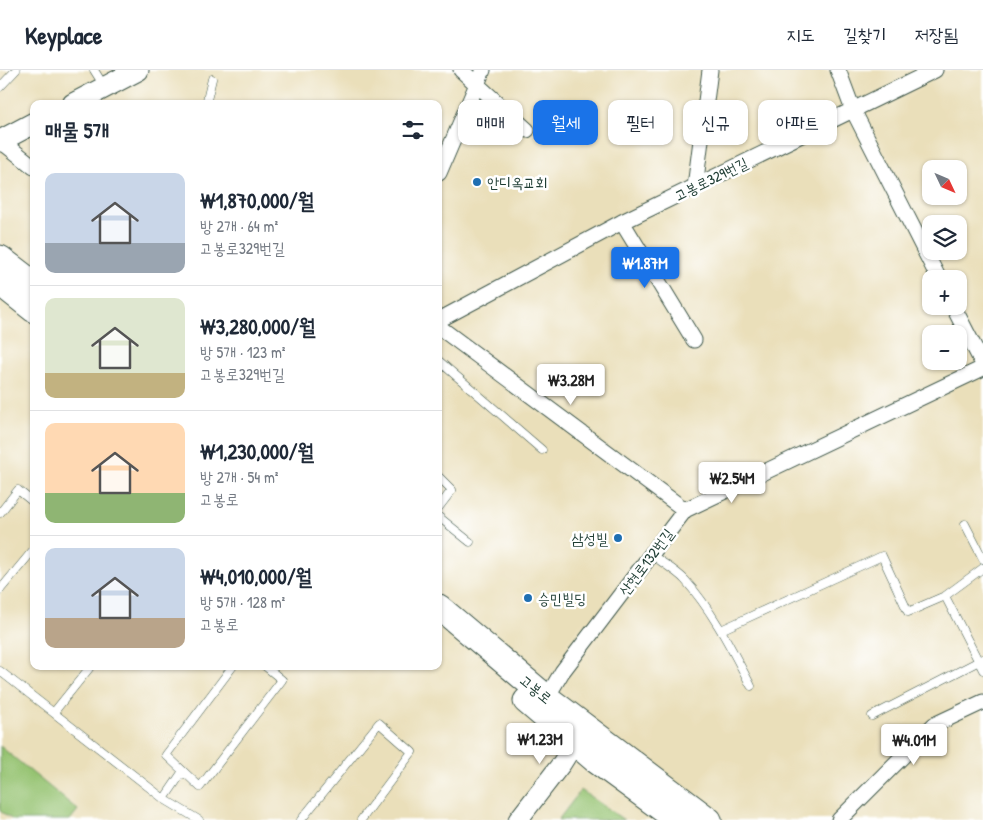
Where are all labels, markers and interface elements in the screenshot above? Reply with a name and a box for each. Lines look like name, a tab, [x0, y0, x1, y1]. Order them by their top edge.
text: Keyplace	[25, 19, 102, 51]
text: 지도	[786, 22, 815, 47]
text: 길찾기	[843, 22, 887, 47]
text: 저장됨	[915, 22, 958, 47]
chip: 매매	[458, 100, 523, 145]
chip: 월세	[533, 100, 598, 145]
chip: 필터	[608, 100, 673, 145]
chip: 신규	[683, 100, 748, 145]
chip: 아파트	[758, 100, 837, 145]
text: 매물 5개	[45, 116, 109, 145]
icon: filters	[399, 116, 427, 144]
street label: 고봉로329번길	[671, 152, 751, 206]
north arrow	[922, 160, 968, 205]
map controls	[922, 160, 967, 370]
place label: 안디옥교회	[487, 172, 547, 193]
marker: 안디옥교회	[471, 176, 483, 188]
text: ₩1,870,000/월	[200, 186, 315, 215]
icon: home	[85, 193, 145, 253]
text: 방 2개 · 64 m²	[200, 215, 278, 237]
button: layers	[922, 215, 967, 260]
text: 고봉로329번길	[200, 237, 285, 259]
pin: ₩1.87M	[604, 246, 686, 289]
text: ₩1.87M	[622, 252, 668, 274]
button: +	[922, 270, 967, 315]
text: ₩3,280,000/월	[200, 312, 316, 341]
icon: home	[85, 318, 145, 378]
button: −	[922, 325, 967, 370]
text: 방 5개 · 123 m²	[200, 341, 285, 363]
text: 고봉로329번길	[200, 363, 285, 385]
pin: ₩3.28M	[530, 364, 612, 406]
text: ₩3.28M	[548, 369, 594, 391]
text: ₩1,230,000/월	[200, 437, 314, 466]
icon: home	[85, 443, 145, 503]
pin: ₩2.54M	[691, 462, 773, 504]
text: 방 2개 · 54 m²	[200, 466, 279, 488]
text: ₩2.54M	[709, 467, 755, 489]
text: 고봉로	[200, 488, 239, 510]
street label: 산현로132번길	[614, 524, 678, 600]
place label: 삼성빌	[572, 528, 608, 549]
marker: 삼성빌	[612, 532, 624, 544]
text: ₩4,010,000/월	[200, 562, 312, 591]
icon: home	[85, 568, 145, 628]
place label: 승민빌딩	[538, 588, 586, 609]
text: 방 5개 · 128 m²	[200, 591, 285, 613]
marker: 승민빌딩	[522, 592, 534, 604]
text: 고봉로	[200, 613, 239, 635]
street label: 고봉로	[515, 669, 557, 709]
pin: ₩1.23M	[499, 722, 581, 765]
pin: ₩4.01M	[873, 724, 955, 766]
text: ₩1.23M	[517, 728, 563, 750]
text: ₩4.01M	[892, 729, 936, 751]

